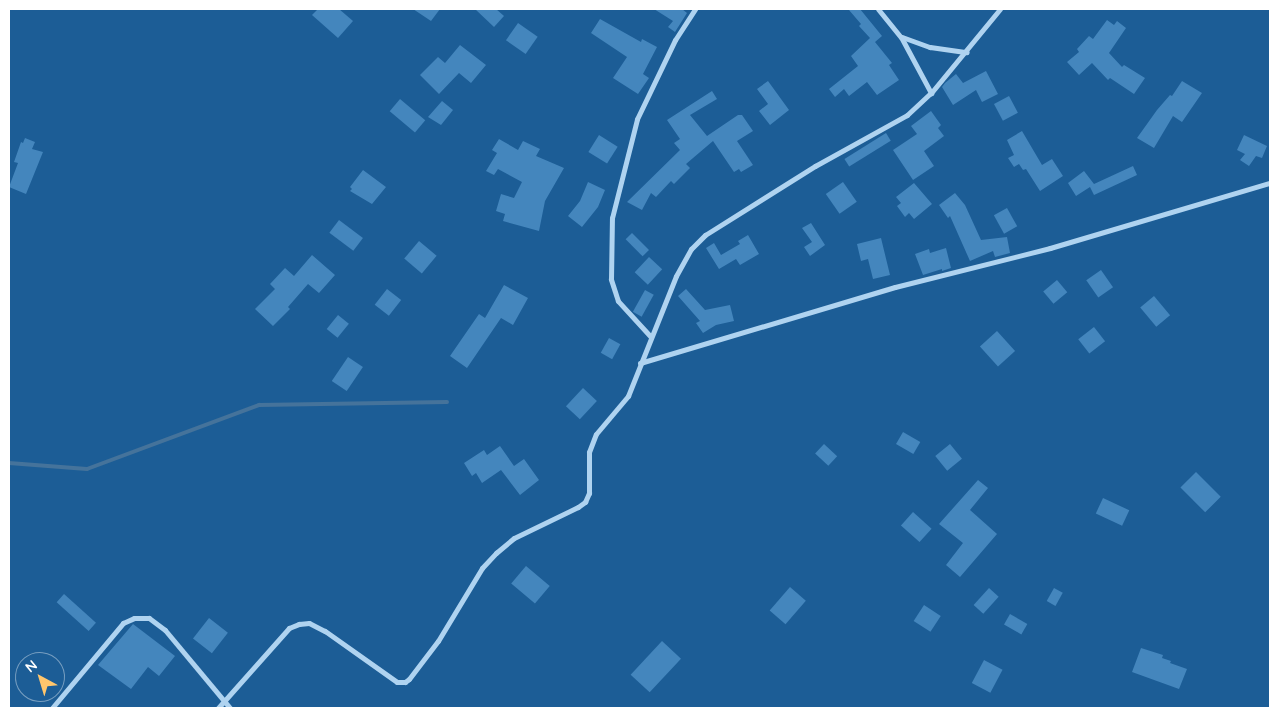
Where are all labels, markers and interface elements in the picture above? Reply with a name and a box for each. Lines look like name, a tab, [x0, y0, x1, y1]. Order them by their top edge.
north arrow	[15, 652, 65, 702]
text: N	[22, 656, 41, 676]

